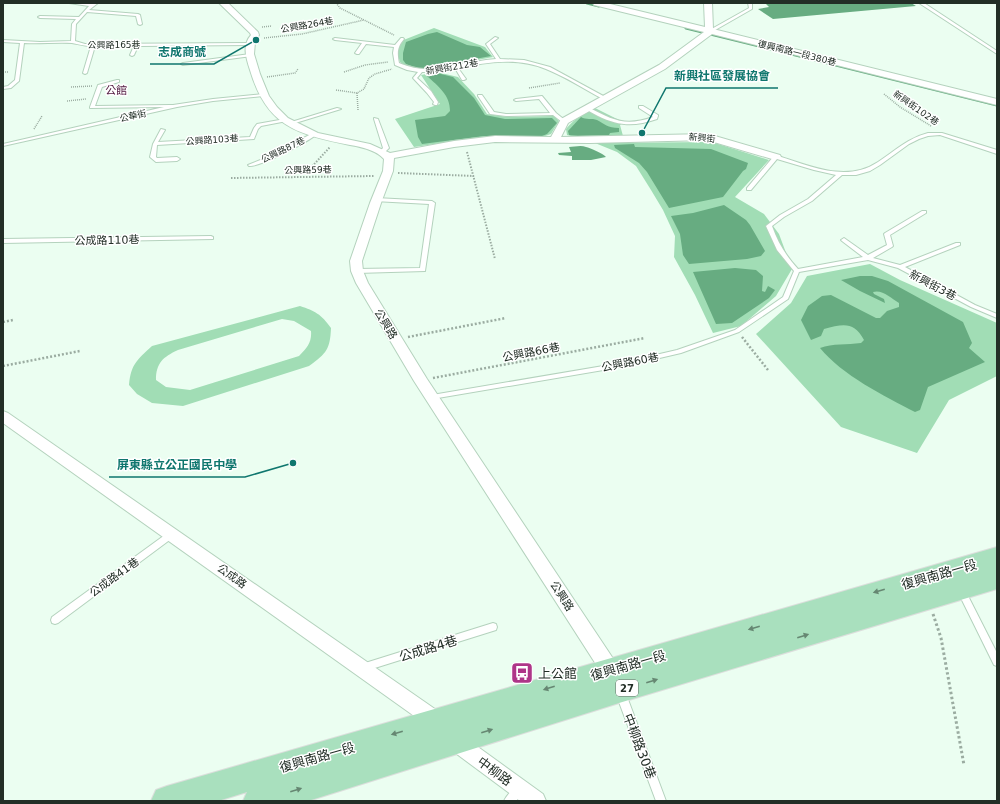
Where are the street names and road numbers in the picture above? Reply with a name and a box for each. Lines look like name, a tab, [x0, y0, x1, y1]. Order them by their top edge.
street label: 公興路264巷	[280, 15, 334, 35]
street label: 復興南路一段380巷	[757, 38, 837, 68]
street label: 公興路165巷	[87, 40, 141, 50]
street label: 新興街212巷	[425, 57, 479, 77]
street label: 新興街102巷	[891, 89, 941, 127]
street label: 公華街	[119, 108, 147, 124]
street label: 新興街	[688, 132, 716, 144]
street label: 公興路103巷	[185, 133, 239, 147]
street label: 公興路87巷	[259, 135, 307, 165]
street label: 公興路59巷	[284, 165, 332, 175]
street label: 公成路110巷	[74, 233, 140, 248]
street label: 新興街3巷	[907, 268, 958, 303]
street label: 公興路	[372, 307, 400, 342]
street label: 公興路66巷	[501, 341, 561, 364]
street label: 公興路60巷	[600, 351, 660, 374]
street label: 公成路41巷	[87, 555, 142, 600]
street label: 復興南路一段	[900, 557, 979, 592]
street label: 公成路	[214, 562, 249, 591]
street label: 公興路	[547, 579, 576, 614]
street label: 公成路4巷	[397, 632, 459, 664]
street label: 復興南路一段	[589, 648, 668, 683]
road number: 27	[616, 680, 638, 696]
street label: 中柳路30巷	[620, 711, 659, 781]
street label: 復興南路一段	[278, 740, 357, 775]
street label: 中柳路	[475, 754, 515, 789]

